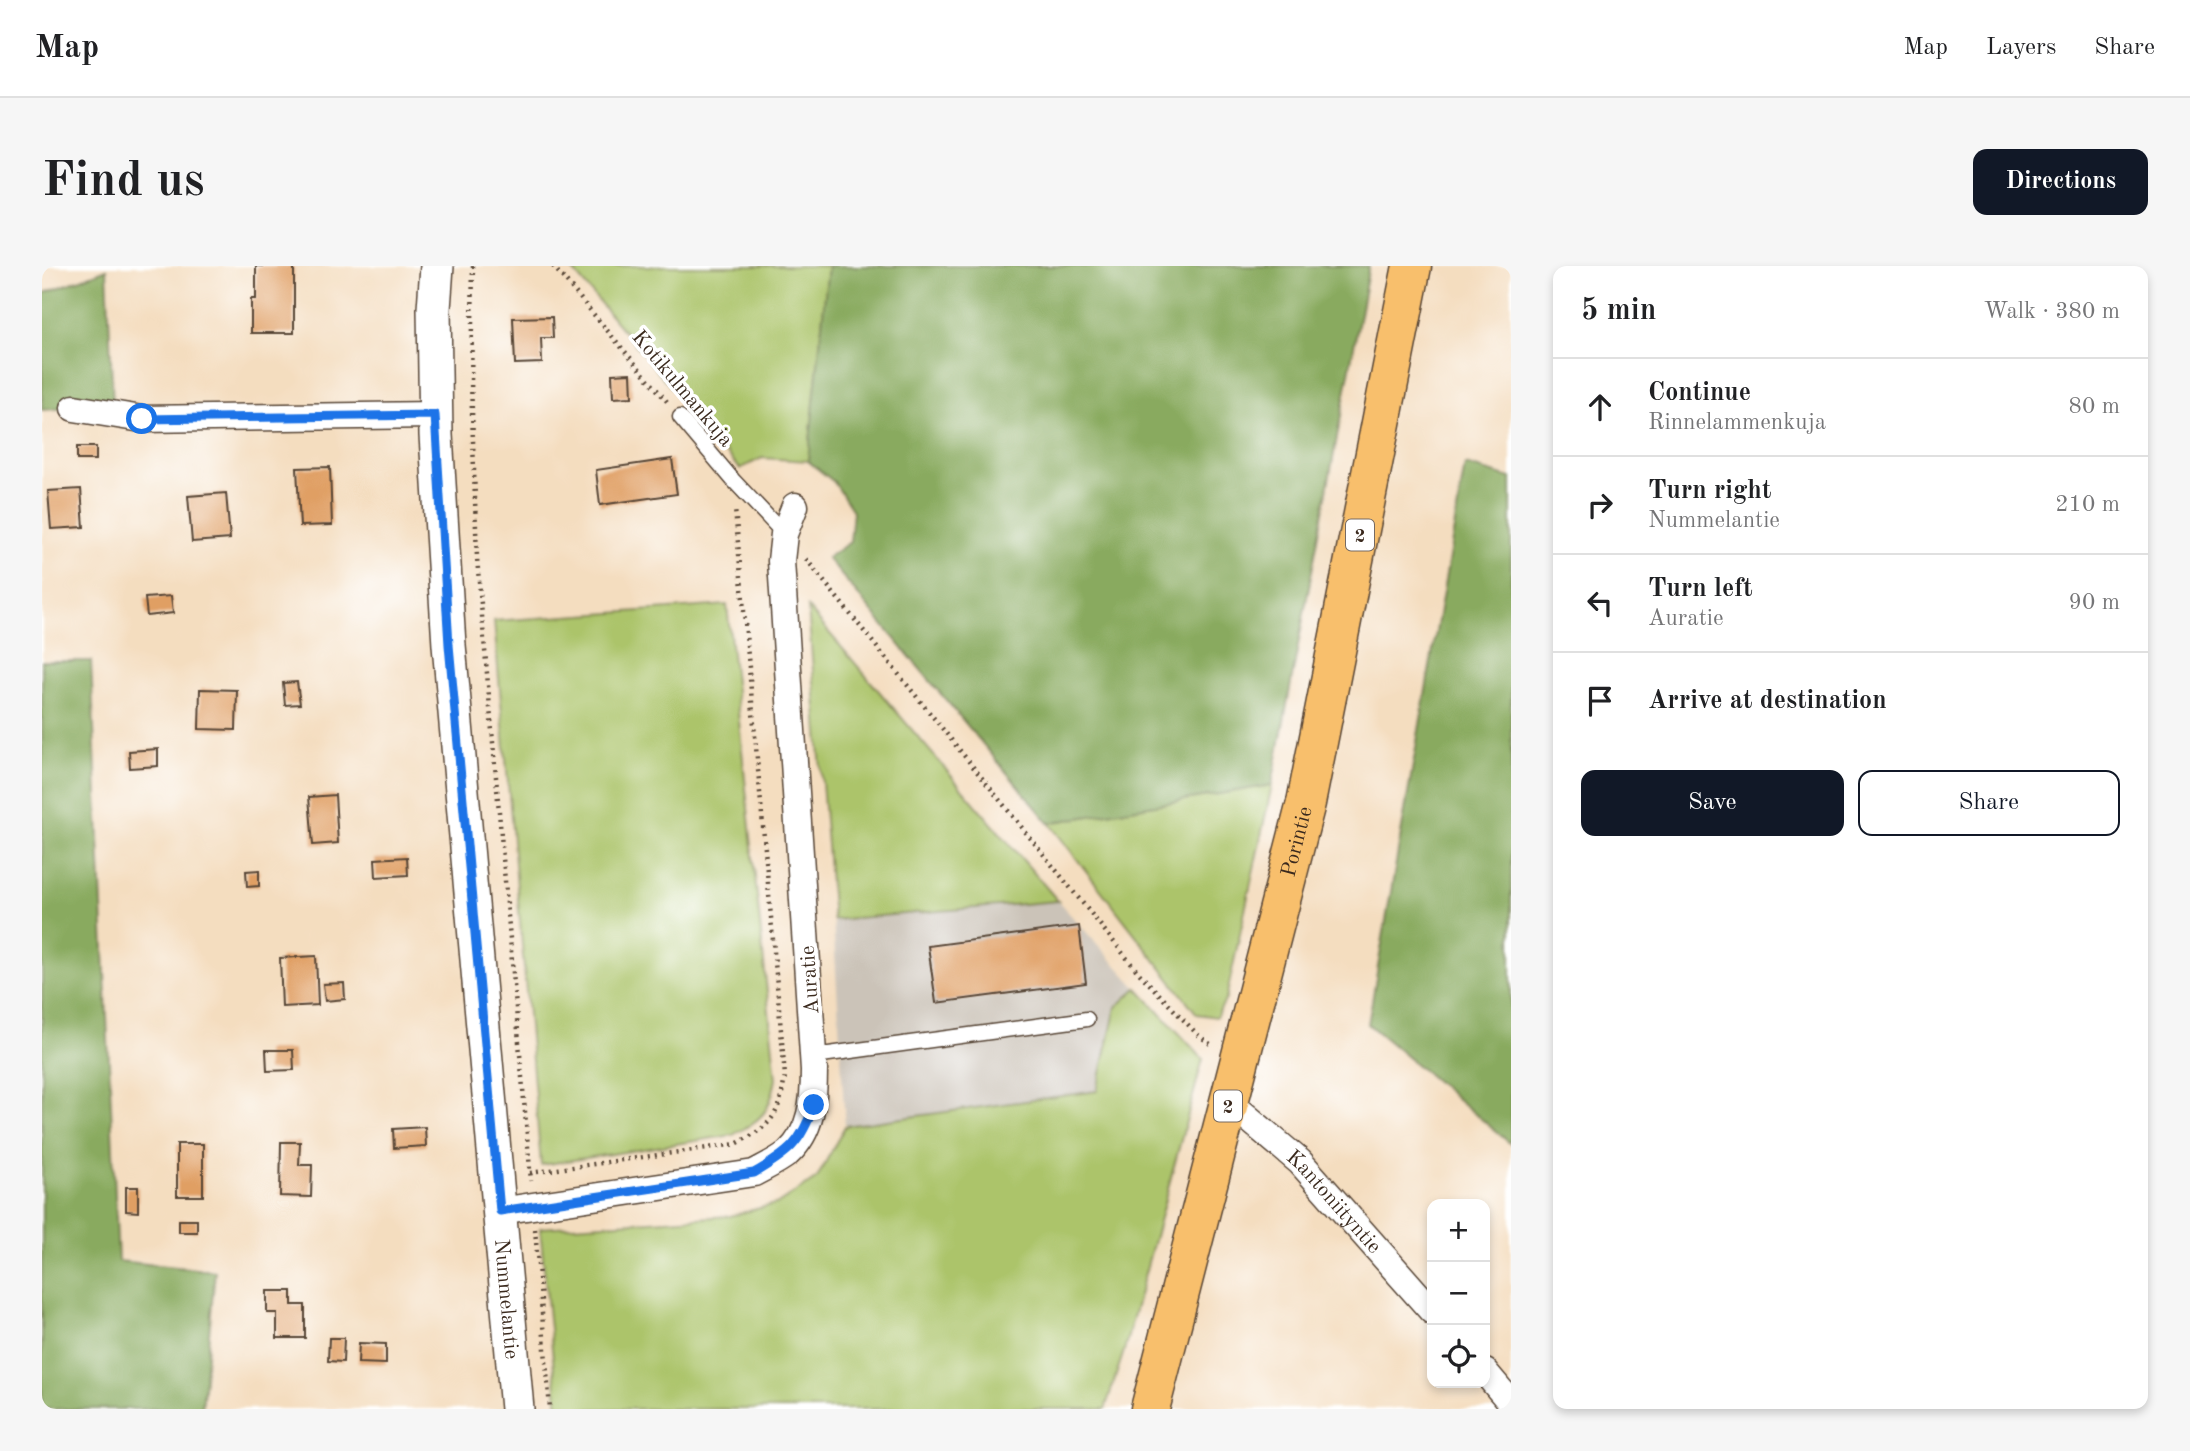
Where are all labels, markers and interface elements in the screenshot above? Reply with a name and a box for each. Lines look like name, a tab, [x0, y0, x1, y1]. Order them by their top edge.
text: Map	[35, 32, 99, 65]
text: Map	[1904, 36, 1948, 60]
text: Layers	[1986, 36, 2056, 60]
text: Share	[2094, 36, 2155, 60]
button: Directions	[1973, 149, 2148, 215]
text: Find us	[42, 158, 205, 207]
text: 5 min	[1581, 296, 1656, 326]
text: Walk · 380 m	[1984, 300, 2120, 323]
street label: Kotikulmankuja	[627, 327, 736, 451]
text: Continue	[1648, 380, 1751, 406]
icon: ahead	[1581, 388, 1619, 426]
text: 80 m	[2069, 395, 2120, 418]
route start	[126, 403, 157, 434]
text: Rinnelammenkuja	[1648, 411, 1826, 434]
text: Turn right	[1648, 478, 1771, 504]
icon: right	[1581, 486, 1619, 524]
text: 210 m	[2055, 493, 2120, 516]
text: Nummelantie	[1648, 509, 1780, 532]
road number: 2	[1346, 520, 1374, 550]
text: Turn left	[1648, 576, 1753, 602]
icon: left	[1581, 584, 1619, 622]
text: 90 m	[2069, 591, 2120, 614]
text: Auratie	[1648, 607, 1724, 630]
icon: arrive	[1581, 682, 1619, 720]
text: Arrive at destination	[1648, 688, 1887, 714]
button: Save	[1581, 770, 1844, 836]
button: Share	[1858, 770, 2120, 836]
street label: Porintie	[1278, 804, 1317, 879]
street label: Auratie	[798, 945, 823, 1015]
route end	[798, 1089, 829, 1120]
road number: 2	[1214, 1090, 1242, 1122]
street label: Kantoniityntie	[1282, 1147, 1385, 1258]
map controls	[1427, 1199, 1490, 1388]
button: +	[1427, 1199, 1490, 1262]
street label: Nummelantie	[490, 1238, 522, 1360]
button: −	[1427, 1262, 1490, 1325]
button: locate	[1427, 1325, 1490, 1388]

